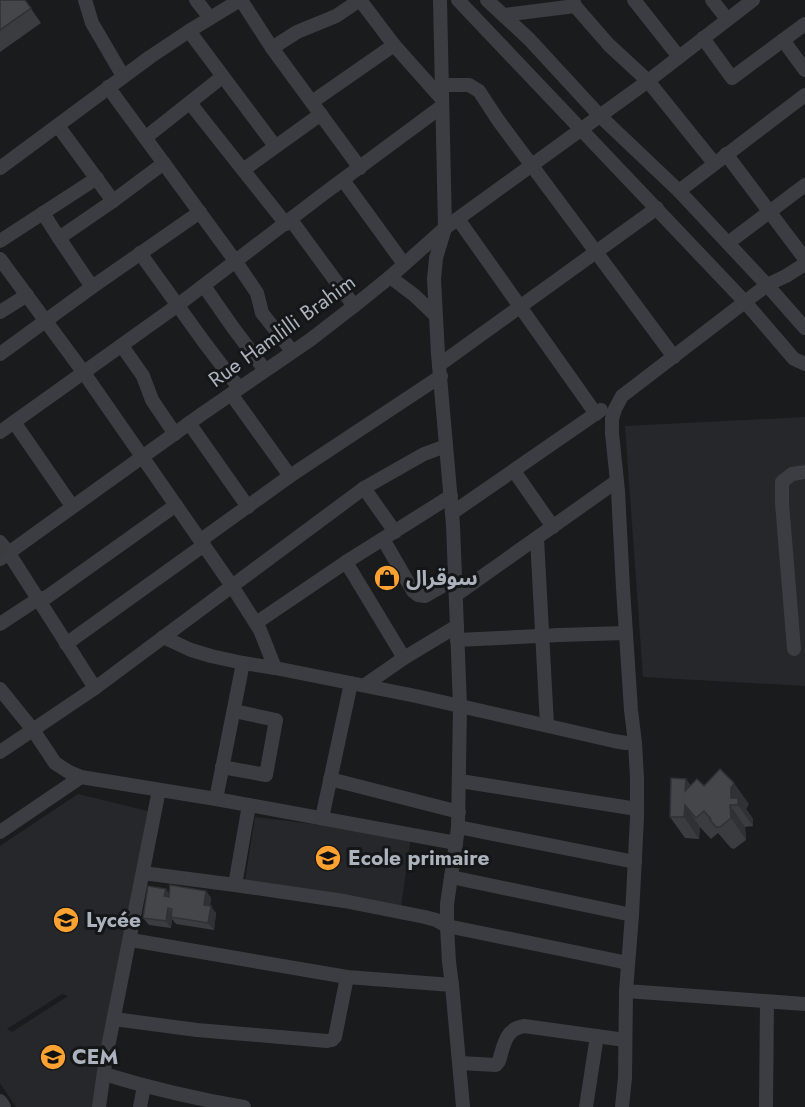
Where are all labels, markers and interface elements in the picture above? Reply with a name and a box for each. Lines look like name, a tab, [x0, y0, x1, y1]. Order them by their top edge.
street label: Rue Hamlilli Brahim	[202, 267, 362, 395]
shop icon: سوقرال	[372, 563, 402, 593]
place label: سوقرال	[406, 563, 478, 593]
school or university icon: Ecole primaire	[313, 843, 343, 873]
place label: Ecole primaire	[348, 843, 490, 873]
school or university icon: Lycée	[51, 905, 81, 935]
place label: Lycée	[86, 905, 141, 935]
school or university icon: CEM	[38, 1042, 68, 1072]
place label: CEM	[72, 1042, 118, 1072]

